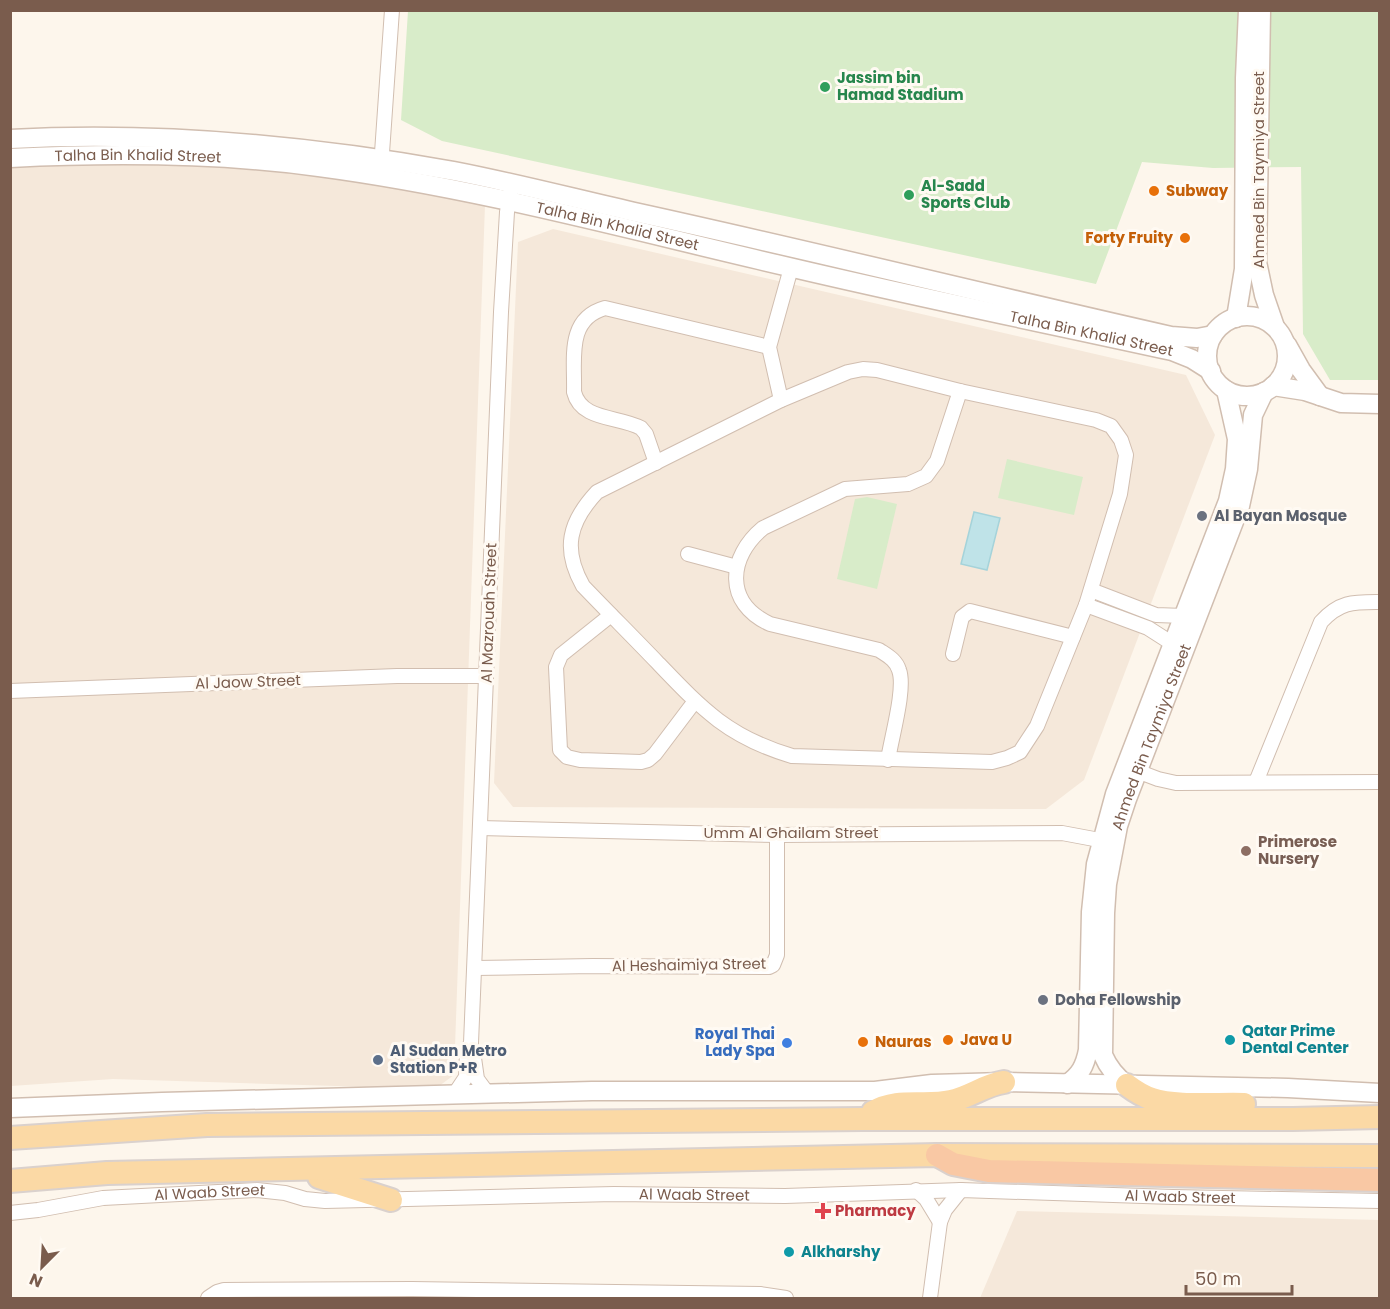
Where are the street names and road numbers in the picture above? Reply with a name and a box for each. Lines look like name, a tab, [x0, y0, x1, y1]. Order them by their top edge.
street label: Ahmed Bin Taymiya Street	[1248, 71, 1269, 269]
street label: Talha Bin Khalid Street	[54, 144, 222, 168]
street label: Talha Bin Khalid Street	[534, 196, 701, 255]
street label: Talha Bin Khalid Street	[1008, 305, 1175, 361]
street label: Al Mazrouah Street	[476, 543, 501, 683]
street label: Ahmed Bin Taymiya Street	[1106, 641, 1196, 833]
street label: Al Jaow Street	[195, 669, 301, 694]
street label: Umm Al Ghailam Street	[703, 822, 879, 843]
street label: Al Heshaimiya Street	[612, 953, 766, 976]
street label: Al Waab Street	[154, 1179, 266, 1205]
street label: Al Waab Street	[639, 1183, 750, 1206]
street label: Al Waab Street	[1124, 1184, 1236, 1208]

